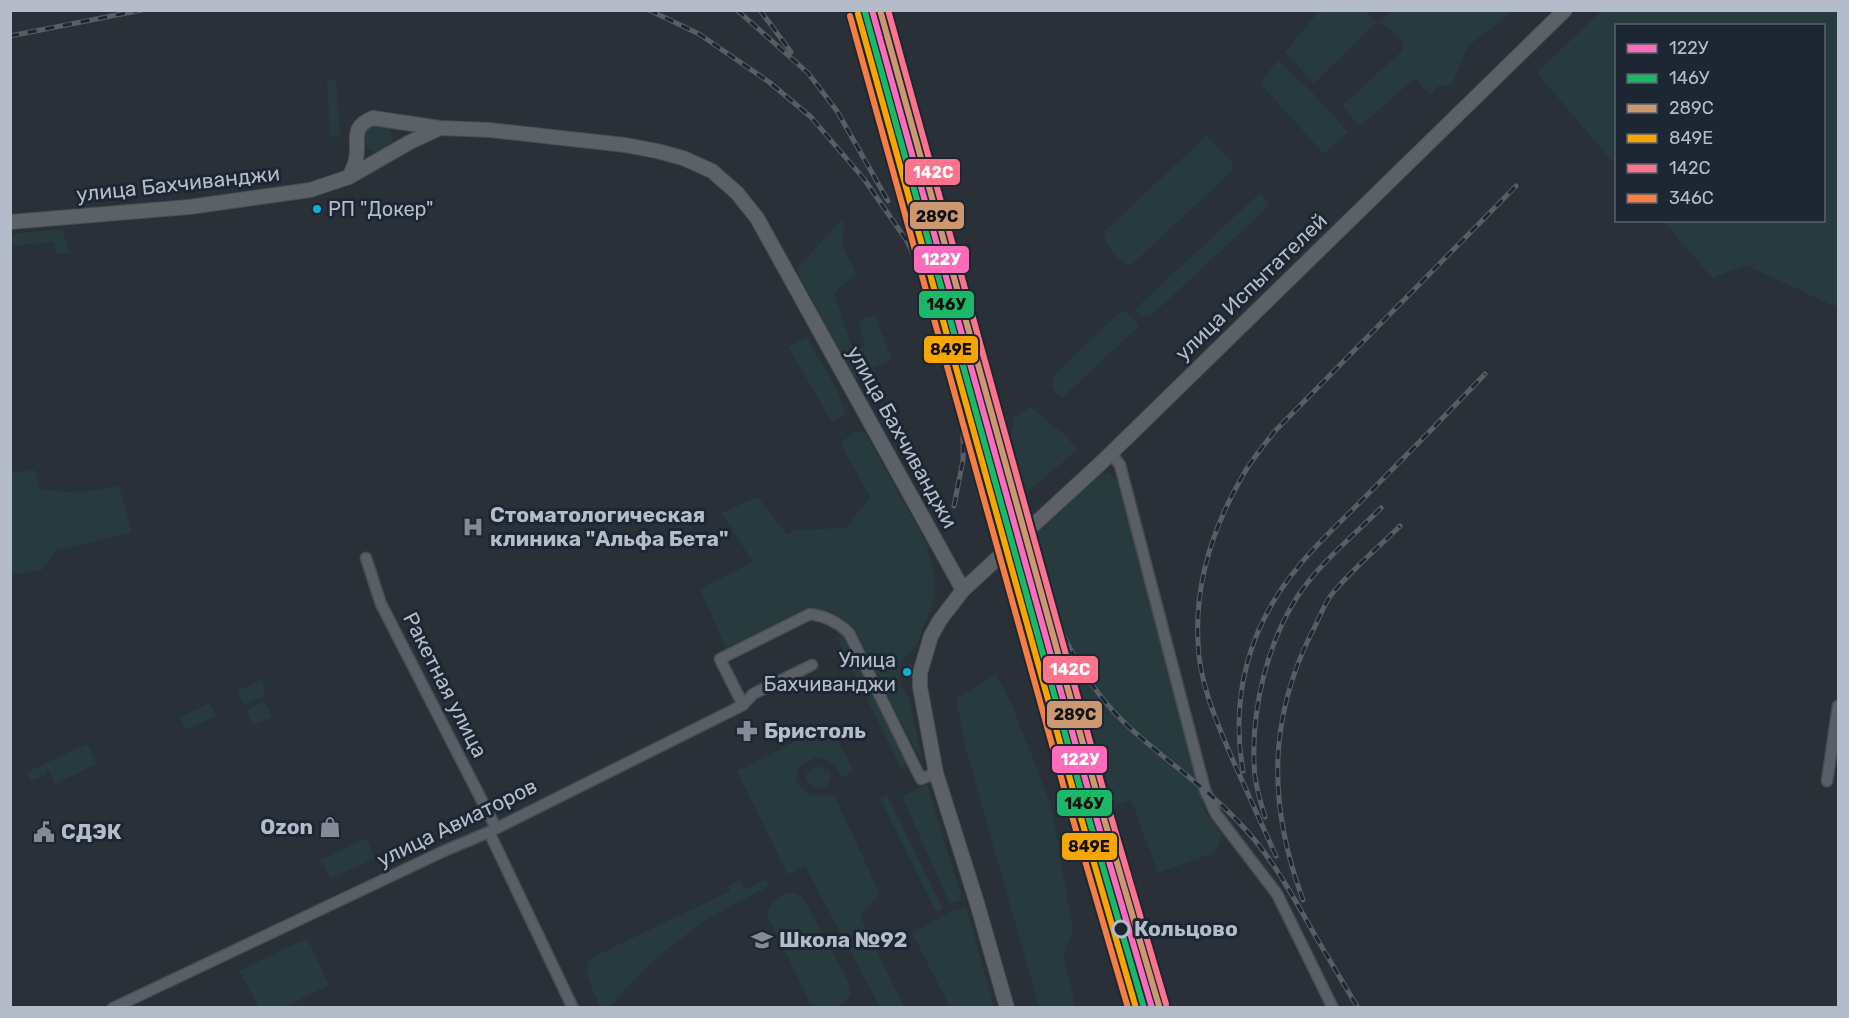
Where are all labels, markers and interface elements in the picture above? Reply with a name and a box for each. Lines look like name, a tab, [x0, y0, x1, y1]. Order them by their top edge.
legend	[1615, 24, 1825, 222]
text: 122У	[1669, 37, 1709, 59]
text: 146У	[1669, 67, 1710, 89]
text: 289С	[1669, 97, 1714, 119]
text: 849Е	[1669, 127, 1713, 149]
text: 142С	[1669, 157, 1710, 179]
line badge: 142С	[904, 158, 961, 186]
street label: улица Бахчиванджи	[75, 160, 281, 207]
text: 142С	[913, 163, 953, 182]
text: 346С	[1669, 187, 1714, 209]
place label: РП "Докер"	[328, 197, 433, 221]
line badge: 289С	[909, 201, 965, 230]
marker: РП "Докер"	[311, 203, 323, 215]
text: 289С	[916, 207, 958, 226]
street label: улица Испытателей	[1169, 208, 1332, 366]
line badge: 122У	[913, 245, 970, 274]
text: 122У	[921, 250, 961, 269]
line badge: 146У	[918, 290, 975, 319]
text: 146У	[926, 295, 966, 314]
line badge: 849Е	[923, 335, 979, 364]
text: 849Е	[930, 340, 972, 359]
street label: улица Бахчиванджи	[842, 341, 963, 532]
place label: Стоматологическая клиника "Альфа Бета"	[490, 502, 729, 551]
hospital icon: Стоматологическая клиника "Альфа Бета"	[461, 515, 485, 539]
street label: Ракетная улица	[398, 608, 493, 762]
place label: Улица Бахчиванджи	[764, 648, 896, 696]
line badge: 142С	[1042, 655, 1099, 684]
text: 142С	[1050, 660, 1090, 679]
marker: Улица Бахчиванджи	[901, 666, 913, 678]
line badge: 289С	[1046, 700, 1103, 729]
text: 289С	[1054, 705, 1096, 724]
place label: Бристоль	[764, 718, 866, 743]
pharmacy icon: Бристоль	[735, 719, 759, 743]
line badge: 122У	[1051, 745, 1108, 774]
text: 122У	[1060, 750, 1100, 769]
street label: улица Авиаторов	[373, 773, 541, 872]
line badge: 146У	[1056, 789, 1113, 817]
text: 146У	[1064, 794, 1104, 813]
place label: Ozon	[260, 814, 313, 839]
shop icon: Ozon	[318, 815, 342, 839]
place label: СДЭК	[61, 819, 122, 844]
public building icon: СДЭК	[32, 820, 56, 844]
line badge: 849Е	[1061, 832, 1118, 861]
text: 849Е	[1068, 837, 1110, 856]
place label: Кольцово	[1134, 916, 1238, 941]
marker: Кольцово	[1112, 920, 1130, 938]
place label: Школа №92	[779, 927, 907, 952]
school or university icon: Школа №92	[750, 928, 774, 952]

